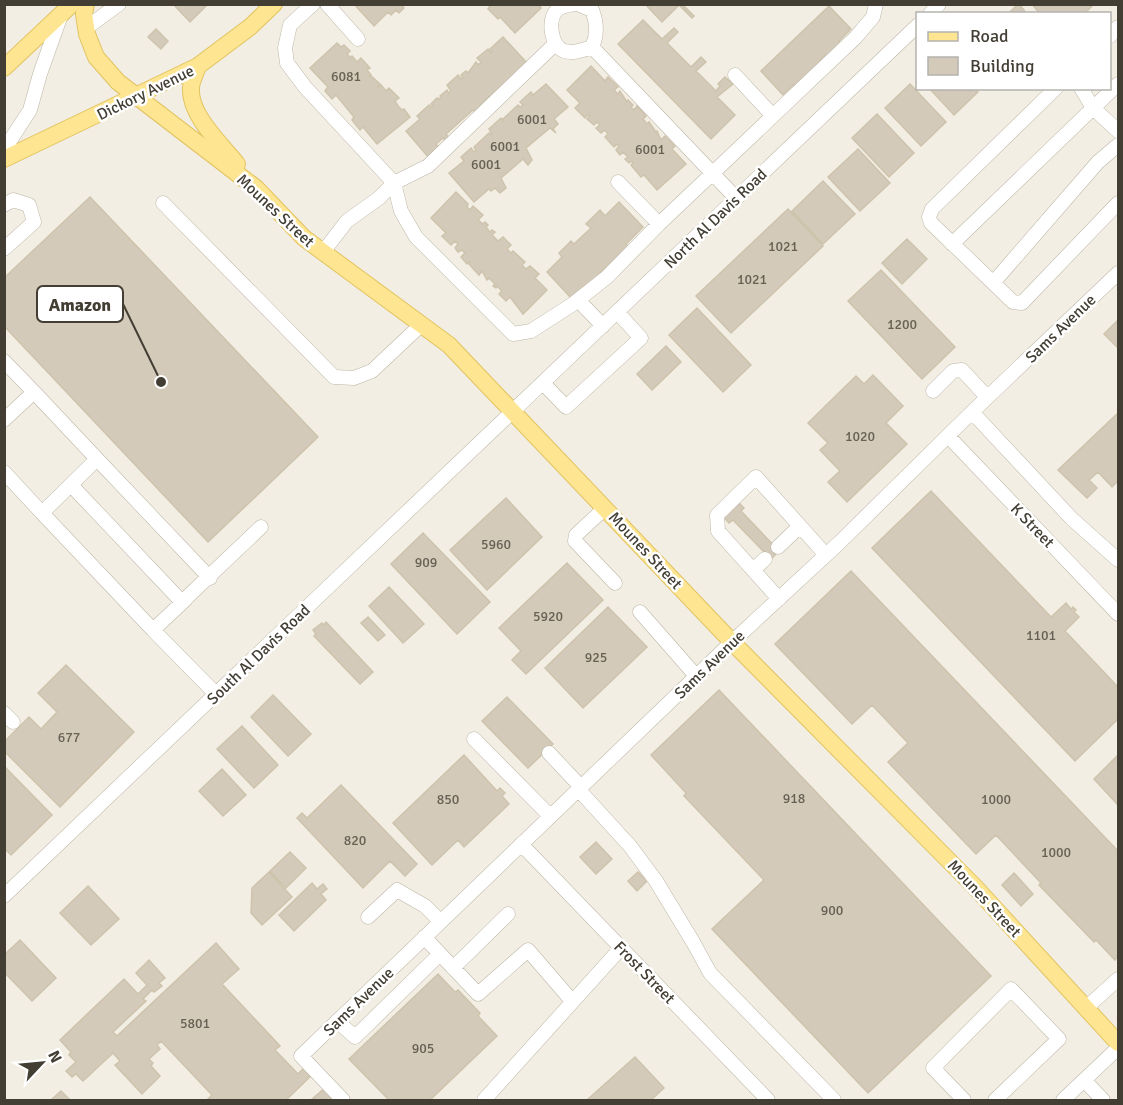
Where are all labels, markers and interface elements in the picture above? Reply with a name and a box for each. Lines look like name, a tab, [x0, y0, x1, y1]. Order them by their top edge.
legend	[916, 12, 1111, 90]
text: Road	[970, 25, 1009, 47]
text: Building	[970, 55, 1034, 77]
street label: Dickory Avenue	[94, 61, 197, 125]
house number: 6081	[331, 68, 361, 85]
house number: 6001	[517, 111, 547, 128]
house number: 6001	[490, 138, 520, 155]
house number: 6001	[635, 141, 665, 158]
house number: 6001	[471, 156, 501, 173]
street label: North Al Davis Road	[660, 165, 771, 273]
street label: Mounes Street	[232, 170, 319, 252]
house number: 1021	[768, 238, 798, 255]
house number: 1021	[737, 271, 767, 288]
callout: Amazon	[37, 286, 123, 322]
street label: Sams Avenue	[1021, 290, 1100, 367]
text: Amazon	[49, 294, 111, 316]
house number: 1200	[887, 316, 917, 333]
house number: 1020	[845, 428, 875, 445]
street label: K Street	[1006, 499, 1059, 553]
street label: Mounes Street	[604, 508, 687, 594]
house number: 5960	[481, 536, 511, 553]
house number: 909	[415, 554, 437, 571]
street label: South Al Davis Road	[203, 600, 315, 709]
house number: 5920	[533, 608, 563, 625]
street label: Sams Avenue	[670, 626, 749, 703]
house number: 1101	[1026, 627, 1056, 644]
house number: 925	[585, 649, 607, 666]
house number: 677	[58, 729, 80, 746]
house number: 918	[783, 790, 805, 807]
house number: 850	[437, 791, 459, 808]
house number: 1000	[981, 791, 1011, 808]
house number: 820	[344, 832, 366, 849]
house number: 1000	[1041, 844, 1071, 861]
street label: Mounes Street	[943, 856, 1026, 942]
house number: 900	[821, 902, 843, 919]
street label: Frost Street	[609, 937, 679, 1009]
street label: Sams Avenue	[319, 963, 398, 1040]
house number: 5801	[180, 1015, 210, 1032]
north arrow	[12, 1033, 72, 1093]
house number: 905	[412, 1040, 434, 1057]
text: N	[43, 1047, 66, 1066]

